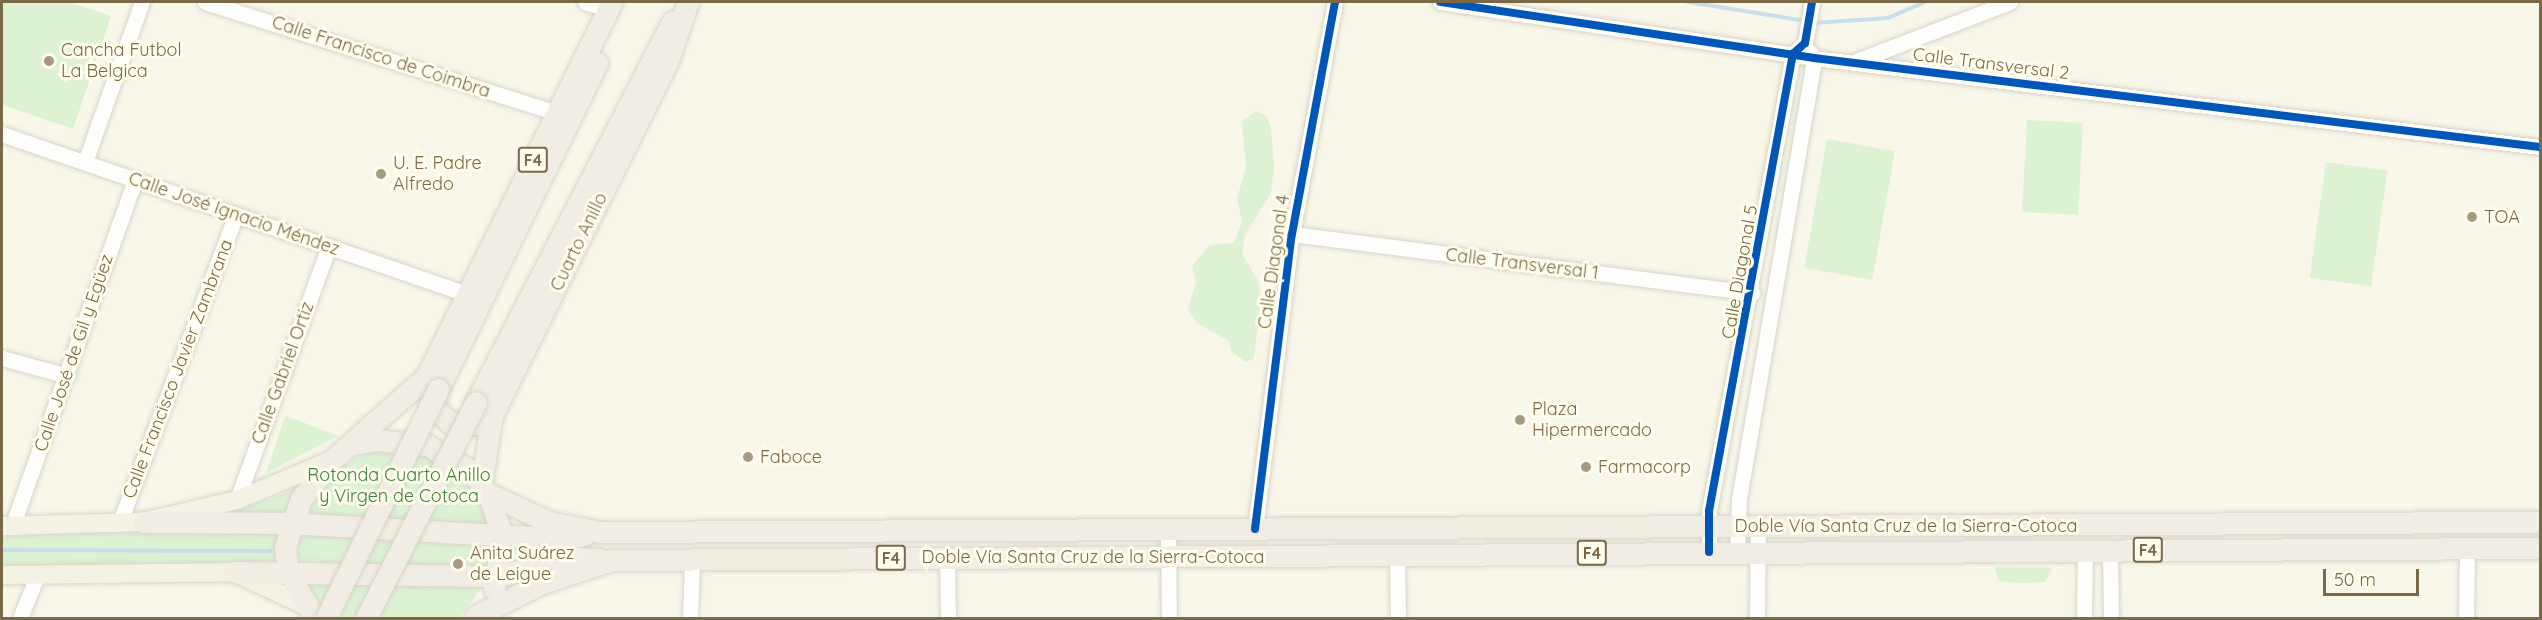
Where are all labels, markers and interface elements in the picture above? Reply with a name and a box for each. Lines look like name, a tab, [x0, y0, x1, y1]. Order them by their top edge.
street label: Calle Francisco de Coimbra	[269, 11, 493, 103]
place label: Cancha Futbol La Belgica	[61, 40, 182, 82]
street label: Calle Transversal 2	[1912, 44, 2070, 84]
marker: Cancha Futbol La Belgica	[42, 54, 56, 68]
road number: F4	[516, 147, 550, 173]
place label: U. E. Padre Alfredo	[393, 153, 482, 195]
marker: U. E. Padre Alfredo	[374, 167, 388, 181]
street label: Calle José Ignacio Méndez	[126, 168, 342, 260]
street label: Cuarto Anillo	[546, 189, 612, 295]
street label: Calle Diagonal 4	[1254, 194, 1294, 330]
street label: Calle Diagonal 5	[1718, 203, 1762, 341]
place label: TOA	[2484, 206, 2520, 228]
marker: TOA	[2465, 210, 2479, 224]
street label: Calle Francisco Javier Zambrana	[119, 236, 237, 502]
street label: Calle Transversal 1	[1444, 244, 1600, 284]
street label: Calle José de Gil y Egüez	[30, 252, 118, 454]
street label: Calle Gabriel Ortiz	[247, 299, 319, 447]
place label: Plaza Hipermercado	[1532, 399, 1652, 442]
marker: Plaza Hipermercado	[1513, 413, 1527, 427]
place label: Faboce	[760, 446, 822, 468]
marker: Faboce	[741, 450, 755, 464]
place label: Farmacorp	[1598, 456, 1691, 478]
marker: Farmacorp	[1579, 460, 1593, 474]
park label: Rotonda Cuarto Anillo y Virgen de Cotoca	[307, 465, 491, 508]
street label: Doble Vía Santa Cruz de la Sierra-Cotoca	[1735, 515, 2077, 537]
road number: F4	[2132, 537, 2164, 563]
road number: F4	[1576, 540, 1608, 566]
place label: Anita Suárez de Leigue	[470, 543, 574, 586]
road number: F4	[874, 545, 908, 571]
street label: Doble Vía Santa Cruz de la Sierra-Cotoca	[922, 546, 1264, 568]
marker: Anita Suárez de Leigue	[451, 557, 465, 571]
scale bar	[2326, 557, 2422, 595]
text: 50 m	[2334, 568, 2376, 591]

